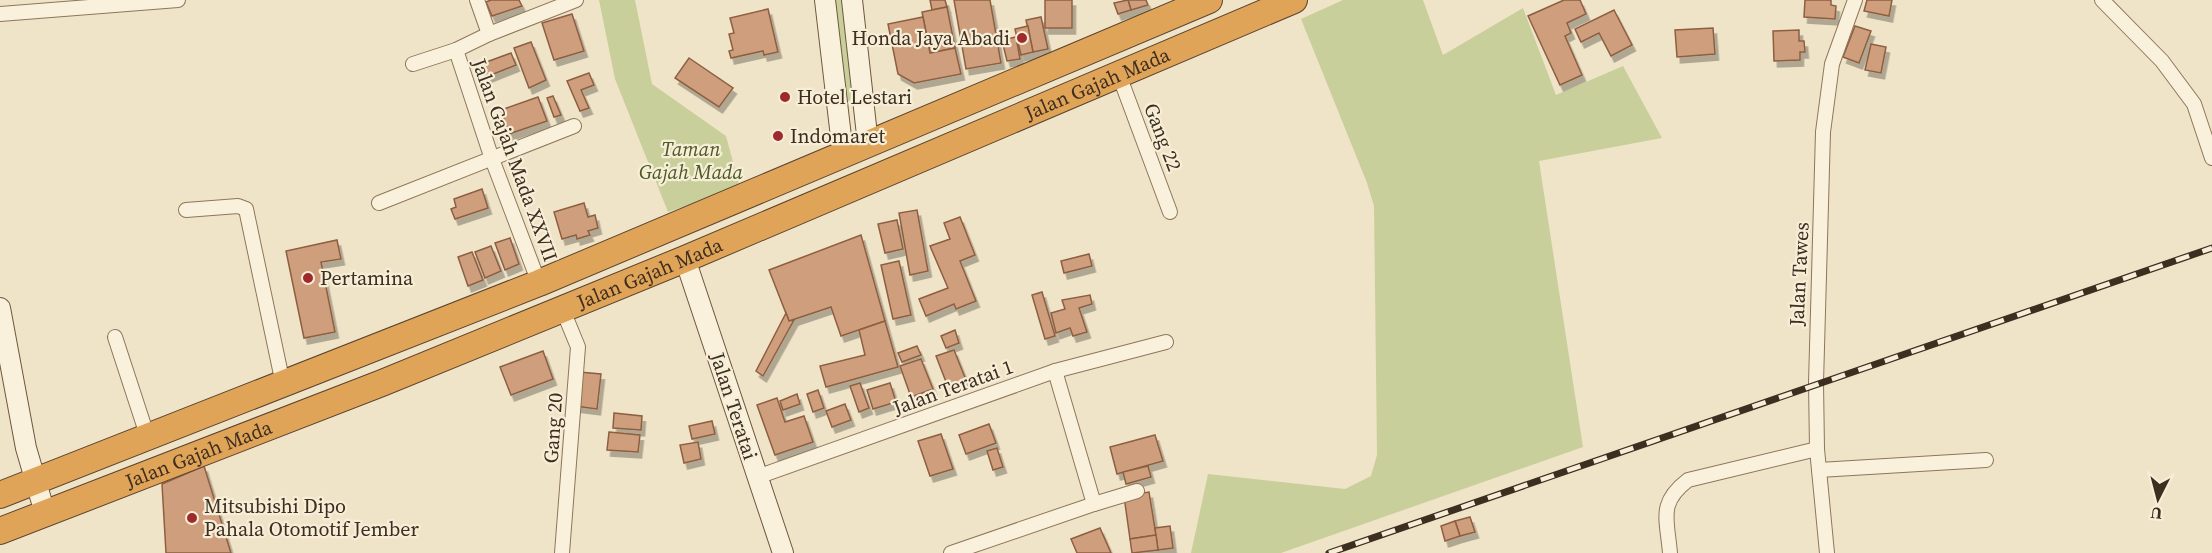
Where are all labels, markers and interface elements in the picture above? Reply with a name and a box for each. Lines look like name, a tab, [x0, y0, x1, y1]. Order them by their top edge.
place label: Honda Jaya Abadi	[852, 24, 1010, 52]
marker: Honda Jaya Abadi	[1015, 31, 1029, 45]
street label: Jalan Gajah Mada	[1019, 40, 1175, 127]
street label: Jalan Gajah Mada XXVII	[465, 54, 565, 265]
place label: Hotel Lestari	[797, 83, 912, 111]
marker: Hotel Lestari	[778, 90, 792, 104]
street label: Gang 22	[1137, 99, 1189, 175]
place label: Indomaret	[790, 122, 885, 150]
marker: Indomaret	[771, 129, 785, 143]
park label: Taman Gajah Mada	[639, 135, 744, 186]
street label: Jalan Tawes	[1782, 221, 1816, 328]
street label: Jalan Gajah Mada	[572, 230, 728, 316]
place label: Pertamina	[320, 264, 414, 292]
marker: Pertamina	[301, 271, 315, 285]
street label: Jalan Teratai	[703, 348, 765, 463]
street label: Jalan Teratai 1	[888, 352, 1017, 422]
street label: Gang 20	[537, 392, 569, 464]
street label: Jalan Gajah Mada	[120, 413, 277, 496]
north arrow	[2128, 469, 2188, 529]
place label: Mitsubishi Dipo Pahala Otomotif Jember	[204, 492, 419, 543]
text: U	[2149, 502, 2163, 525]
marker: Mitsubishi Dipo Pahala Otomotif Jember	[185, 511, 199, 525]

